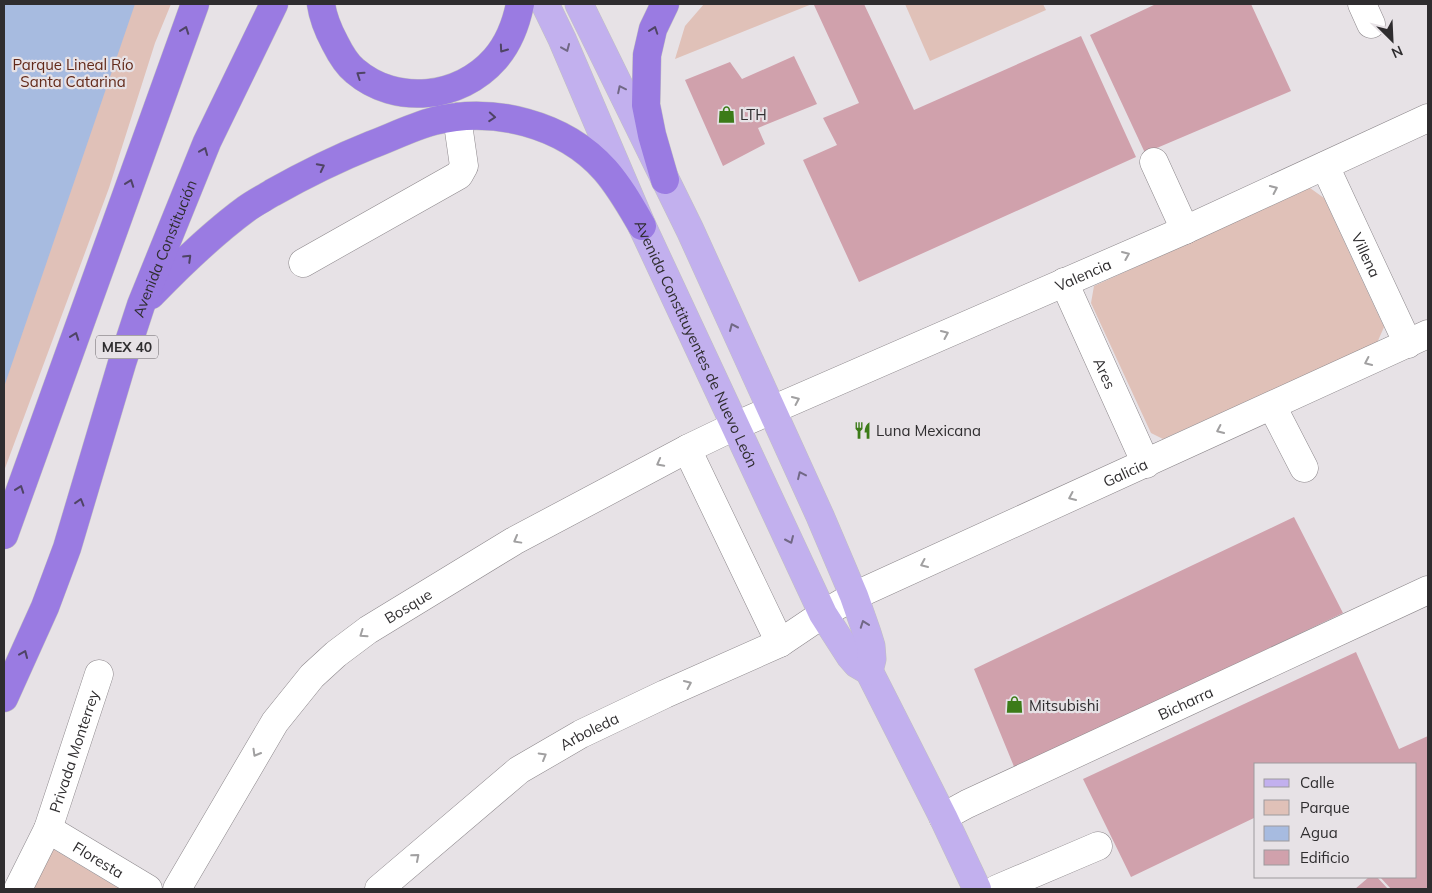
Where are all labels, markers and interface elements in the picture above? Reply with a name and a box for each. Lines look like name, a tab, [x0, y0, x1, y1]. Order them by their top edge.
north arrow	[1367, 15, 1417, 65]
one-way arrow	[648, 26, 658, 34]
one-way arrow	[179, 27, 189, 35]
text: N	[1389, 42, 1406, 62]
one-way arrow	[500, 43, 509, 53]
one-way arrow	[559, 43, 570, 52]
park label: Parque Lineal Río Santa Catarina	[12, 55, 134, 91]
one-way arrow	[356, 72, 366, 81]
one-way arrow	[617, 85, 627, 94]
shop icon: LTH	[716, 104, 736, 124]
place label: LTH	[740, 105, 767, 124]
one-way arrow	[488, 111, 496, 122]
one-way arrow	[198, 147, 208, 155]
one-way arrow	[316, 163, 325, 173]
street label: Avenida Constitución	[128, 177, 200, 319]
one-way arrow	[124, 179, 134, 188]
one-way arrow	[1269, 185, 1278, 195]
street label: Avenida Constituyentes de Nuevo León	[631, 217, 763, 470]
street label: Villena	[1348, 229, 1385, 280]
one-way arrow	[1121, 251, 1130, 262]
street label: Valencia	[1052, 254, 1114, 295]
one-way arrow	[182, 255, 191, 264]
one-way arrow	[729, 323, 740, 332]
one-way arrow	[940, 330, 949, 341]
one-way arrow	[69, 332, 79, 341]
road number: MEX 40	[96, 336, 158, 358]
street label: Ares	[1090, 355, 1120, 392]
one-way arrow	[1364, 356, 1373, 366]
one-way arrow	[791, 396, 800, 406]
restaurant icon: Luna Mexicana	[852, 420, 872, 440]
place label: Luna Mexicana	[876, 421, 981, 440]
one-way arrow	[1216, 423, 1225, 434]
street label: Galicia	[1100, 454, 1151, 491]
one-way arrow	[657, 457, 666, 467]
one-way arrow	[796, 471, 807, 480]
one-way arrow	[14, 485, 24, 494]
one-way arrow	[1068, 490, 1077, 501]
one-way arrow	[75, 498, 85, 506]
one-way arrow	[513, 534, 522, 544]
one-way arrow	[783, 535, 794, 544]
one-way arrow	[920, 557, 929, 568]
street label: Bosque	[381, 584, 435, 627]
one-way arrow	[860, 620, 870, 629]
one-way arrow	[360, 628, 369, 637]
one-way arrow	[18, 650, 29, 659]
one-way arrow	[683, 679, 692, 690]
street label: Bicharra	[1155, 682, 1216, 724]
street label: Privada Monterrey	[45, 687, 103, 815]
shop icon: Mitsubishi	[1005, 695, 1025, 715]
place label: Mitsubishi	[1029, 696, 1099, 715]
street label: Arboleda	[556, 708, 622, 754]
one-way arrow	[253, 748, 263, 757]
one-way arrow	[537, 753, 546, 763]
legend	[1254, 763, 1417, 878]
text: Calle	[1300, 773, 1334, 792]
text: Parque	[1300, 798, 1350, 817]
text: Agua	[1300, 823, 1338, 842]
street label: Floresta	[70, 837, 127, 882]
text: Edificio	[1300, 848, 1350, 867]
one-way arrow	[410, 855, 419, 863]

